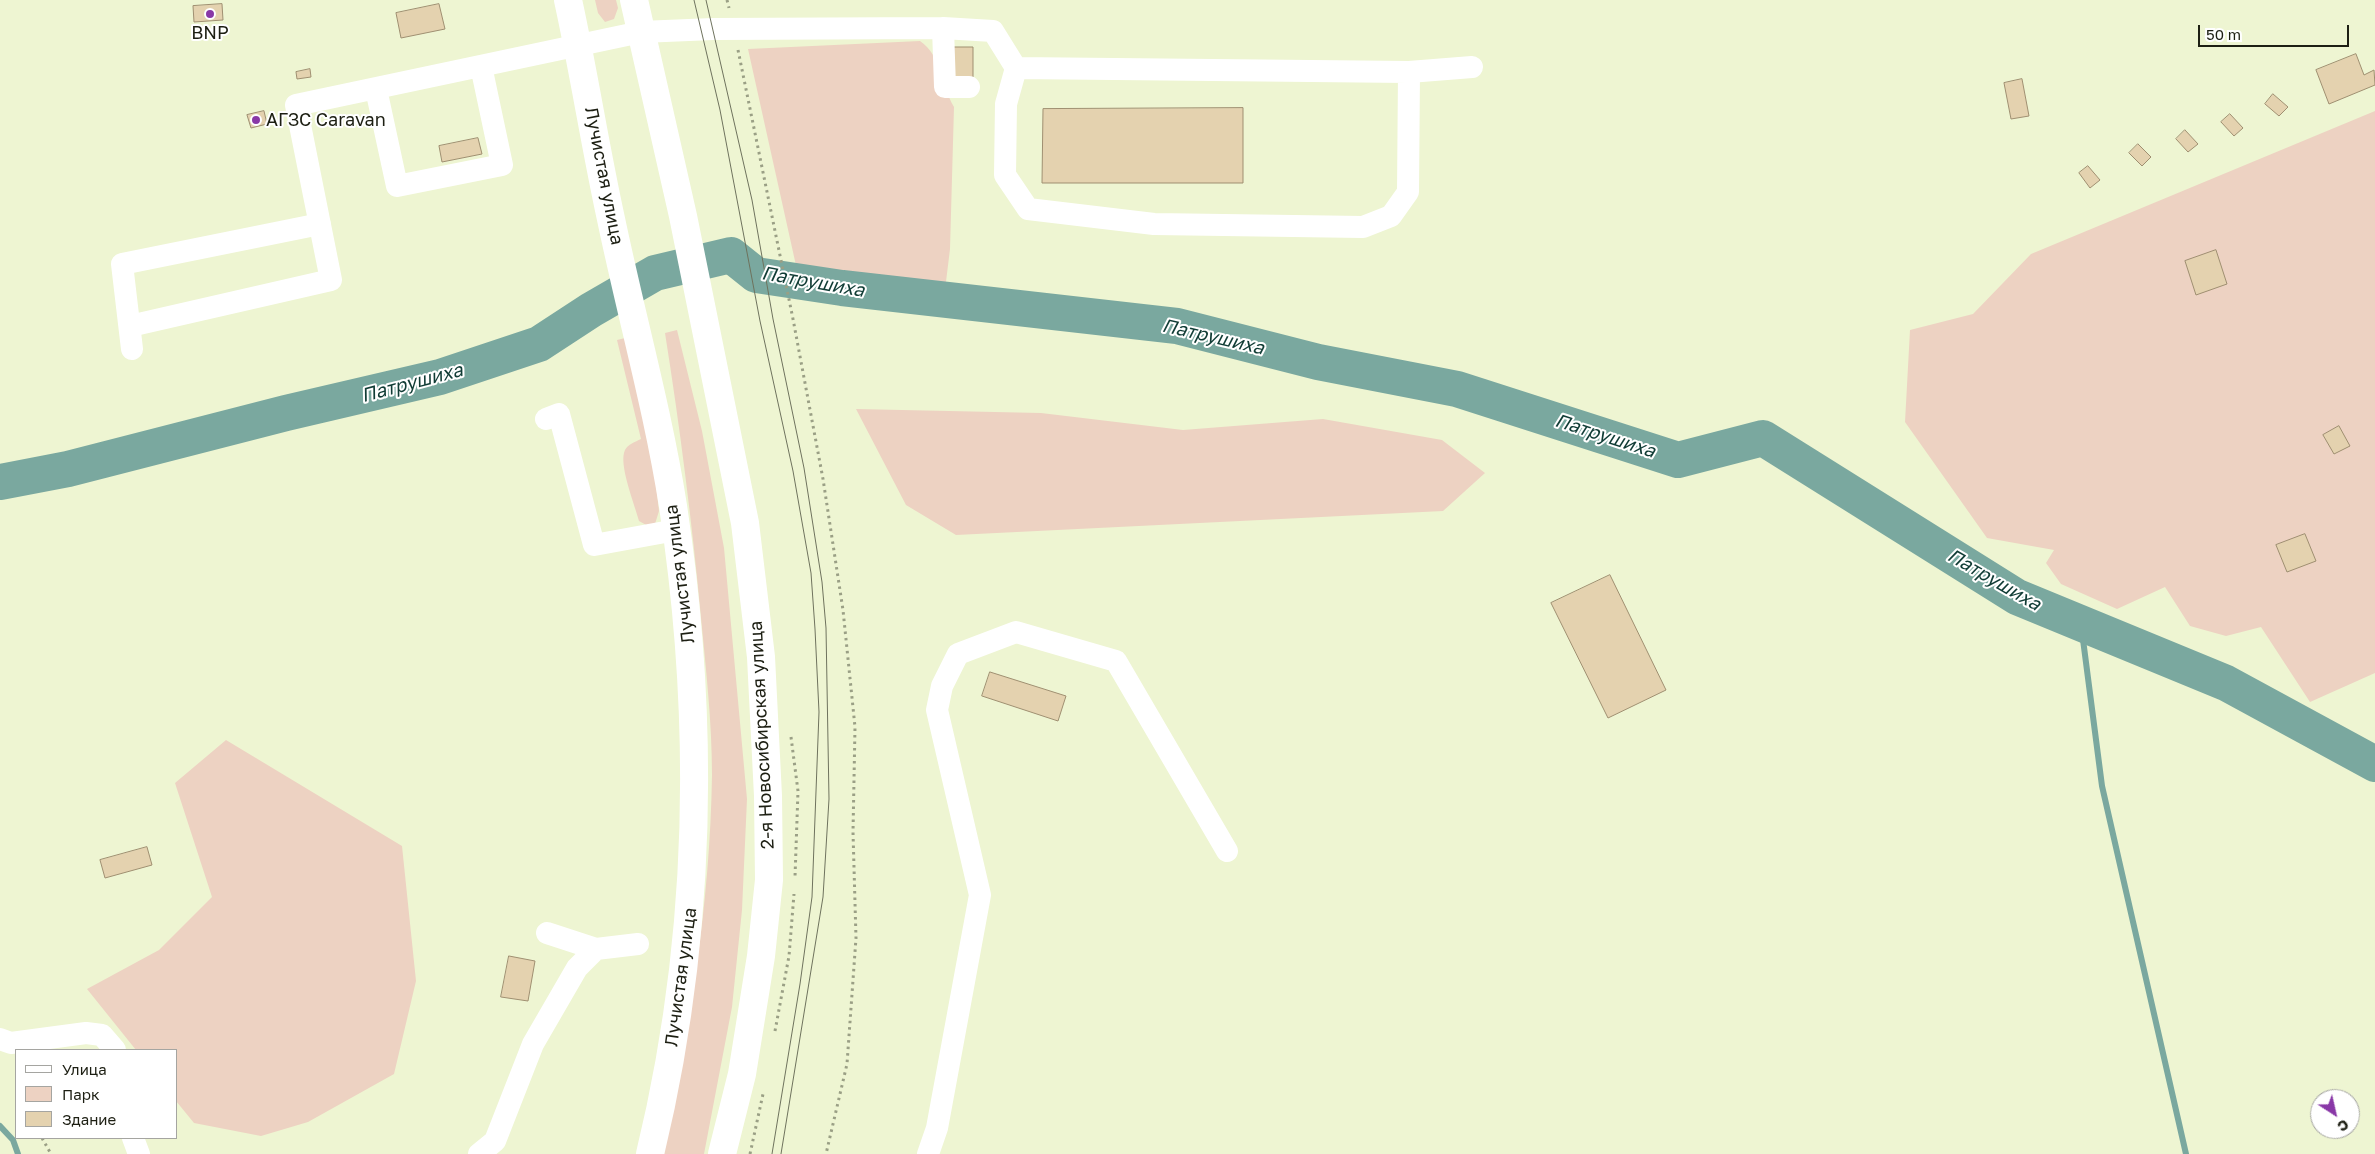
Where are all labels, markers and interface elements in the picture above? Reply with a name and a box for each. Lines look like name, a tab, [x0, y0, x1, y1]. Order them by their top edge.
marker: BNP	[204, 8, 216, 20]
scale bar	[2200, 15, 2351, 47]
place label: BNP	[191, 22, 229, 44]
text: 50 m	[2206, 25, 2241, 43]
street label: Лучистая улица	[580, 105, 628, 247]
place label: АГЗС Caravan	[266, 109, 386, 131]
marker: АГЗС Caravan	[250, 114, 262, 126]
water label: Патрушиха	[760, 262, 866, 302]
water label: Патрушиха	[1160, 314, 1266, 360]
water label: Патрушиха	[359, 359, 465, 407]
water label: Патрушиха	[1552, 409, 1658, 463]
street label: Лучистая улица	[661, 503, 699, 645]
water label: Патрушиха	[1943, 544, 2045, 616]
street label: 2-я Новосибирская улица	[745, 620, 779, 850]
street label: Лучистая улица	[661, 906, 701, 1048]
legend	[15, 1049, 178, 1139]
text: Улица	[62, 1060, 107, 1078]
text: Парк	[62, 1085, 100, 1103]
north arrow	[2310, 1089, 2360, 1139]
text: Здание	[62, 1110, 116, 1128]
text: С	[2334, 1116, 2352, 1136]

